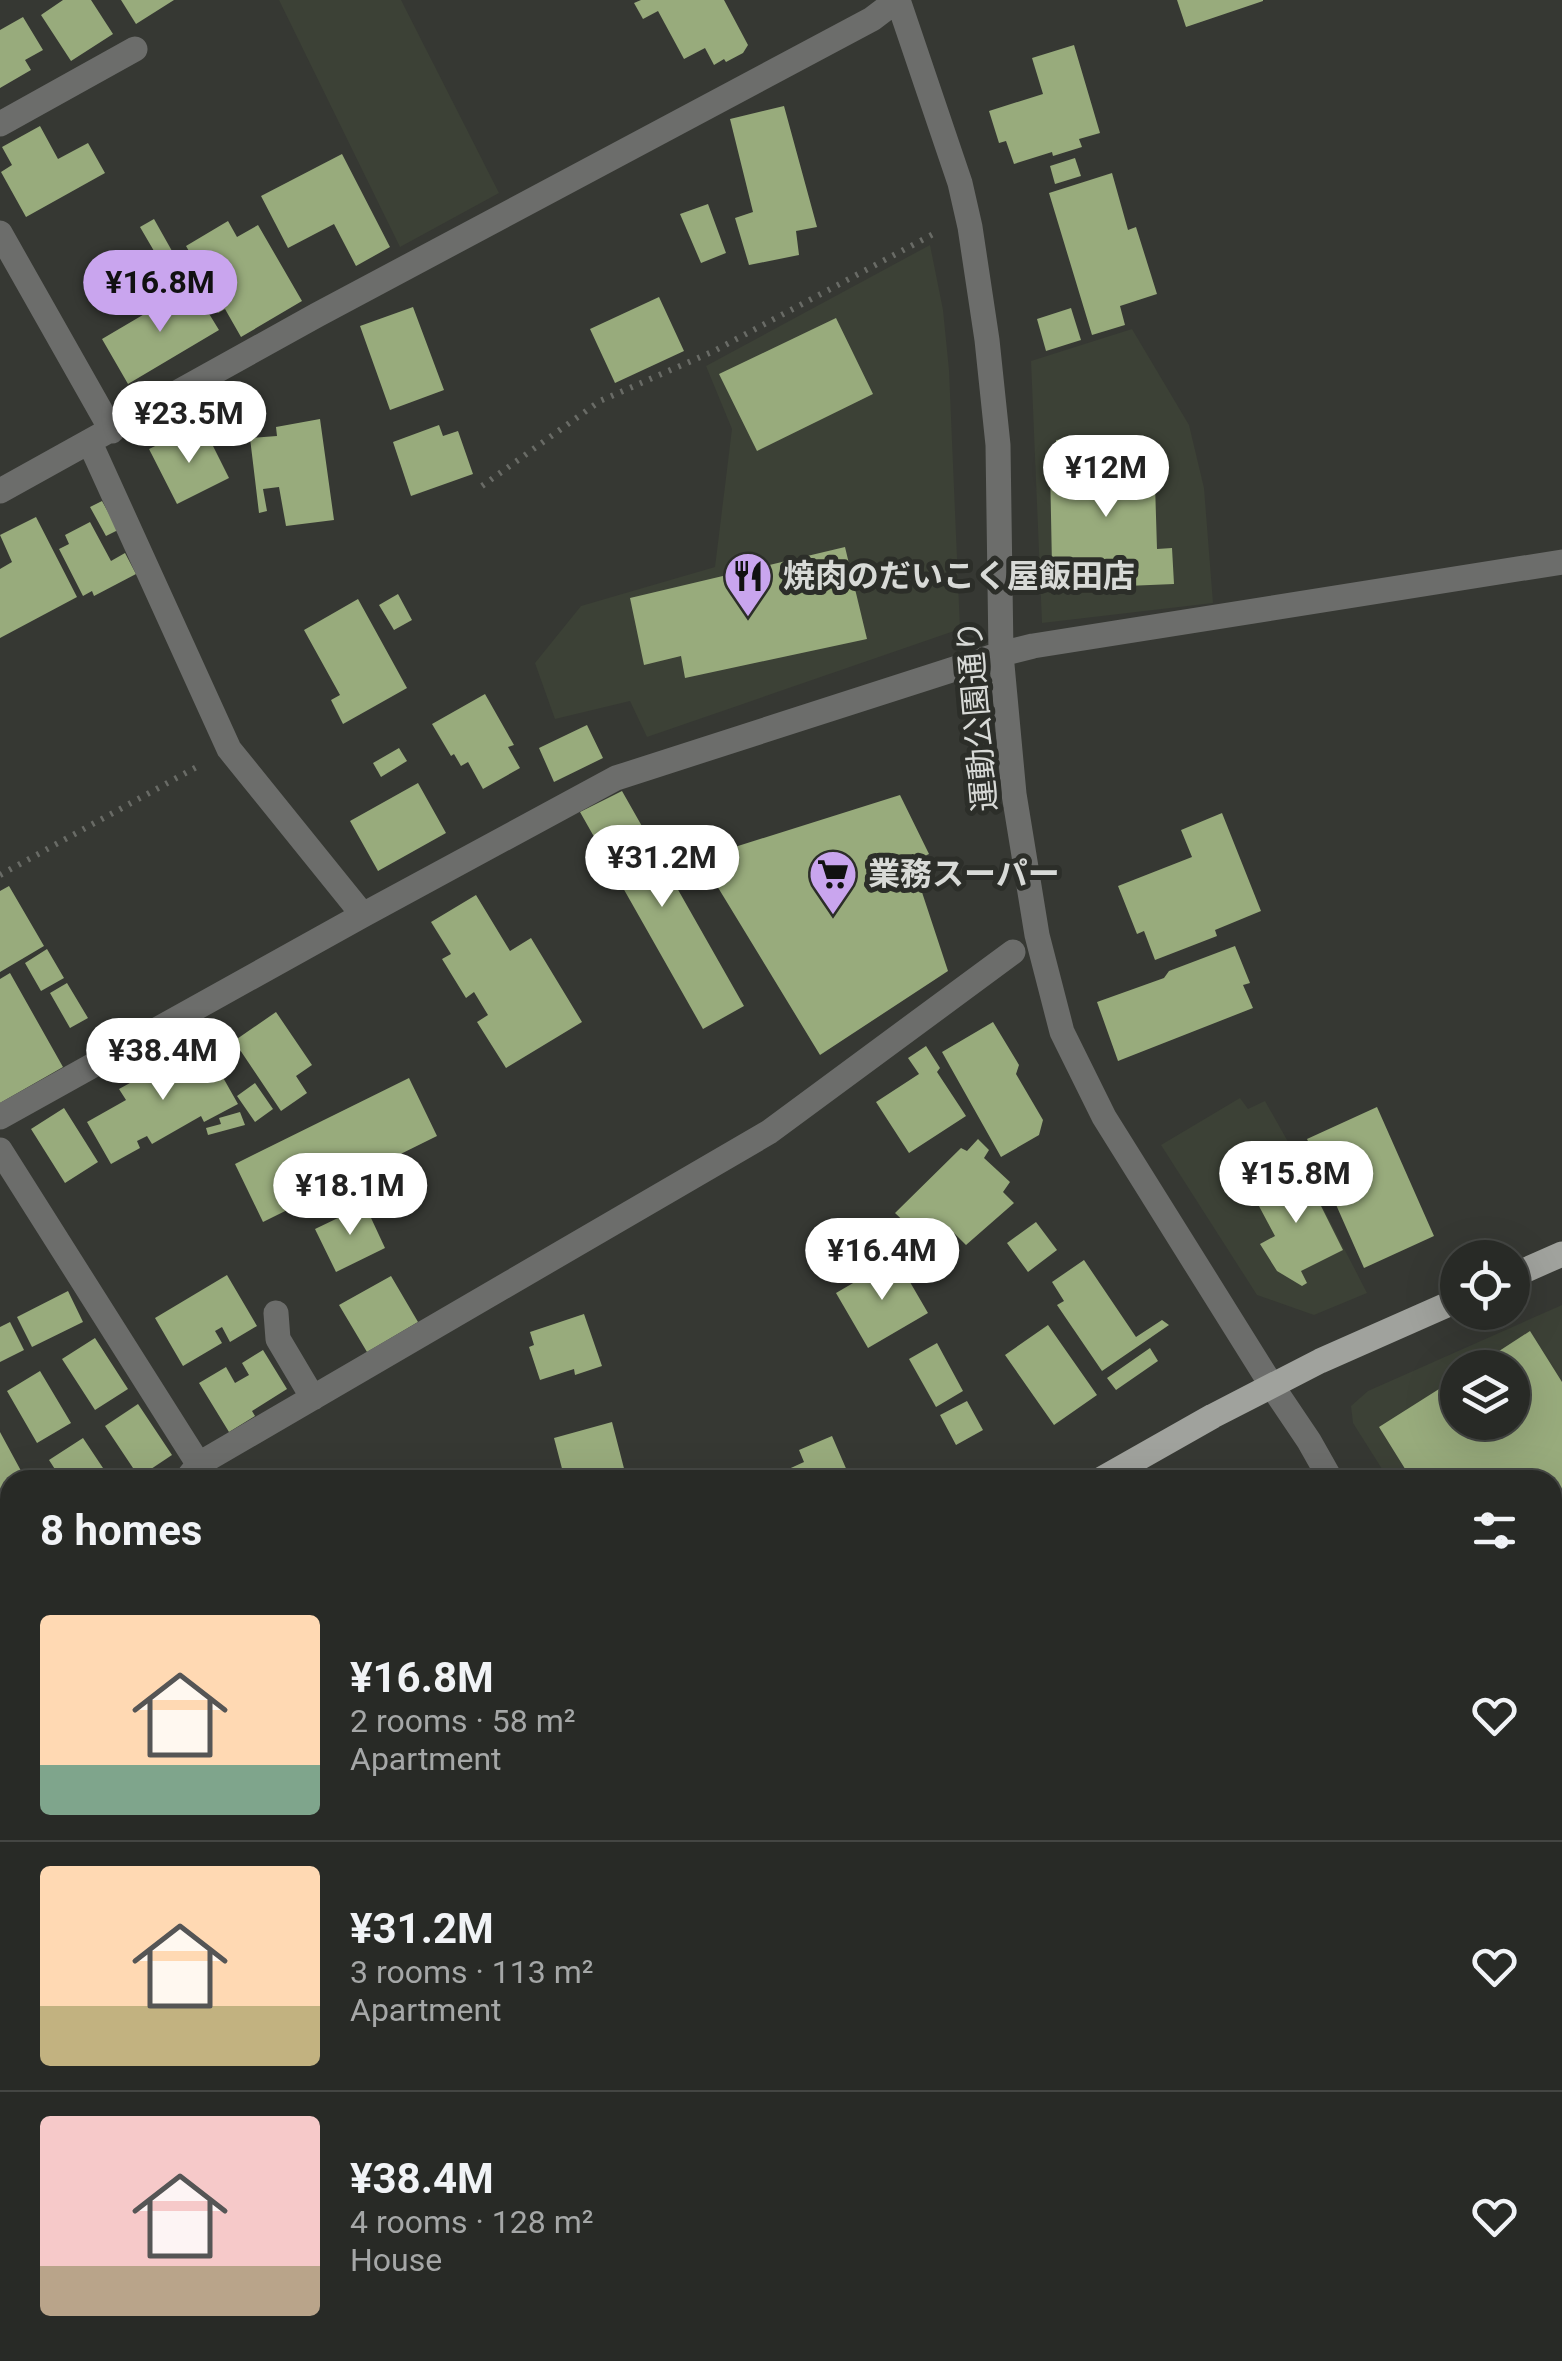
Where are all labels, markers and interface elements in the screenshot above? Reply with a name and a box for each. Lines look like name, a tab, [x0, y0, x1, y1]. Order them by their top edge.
pin: ¥16.8M	[79, 250, 241, 335]
text: ¥16.8M	[105, 263, 215, 301]
pin: ¥23.5M	[108, 381, 270, 466]
text: ¥23.5M	[134, 394, 244, 432]
pin: ¥12M	[1047, 435, 1165, 520]
text: ¥12M	[1065, 448, 1147, 486]
restaurant icon: 焼肉のだいこく屋飯田店	[722, 550, 774, 618]
place label: 焼肉のだいこく屋飯田店	[783, 557, 1135, 595]
street label: 運動公園通り	[950, 619, 1004, 813]
pin: ¥31.2M	[581, 825, 743, 910]
text: ¥31.2M	[607, 838, 717, 876]
supermarket icon: 業務スーパー	[807, 848, 859, 916]
place label: 業務スーパー	[868, 855, 1060, 893]
pin: ¥38.4M	[82, 1018, 244, 1103]
text: ¥38.4M	[108, 1031, 218, 1069]
pin: ¥15.8M	[1215, 1141, 1377, 1226]
pin: ¥18.1M	[269, 1153, 431, 1238]
text: ¥15.8M	[1241, 1154, 1351, 1192]
text: ¥18.1M	[295, 1166, 405, 1204]
pin: ¥16.4M	[801, 1218, 963, 1303]
text: ¥16.4M	[827, 1231, 937, 1269]
map controls	[1440, 1240, 1530, 1440]
button: locate	[1440, 1240, 1530, 1330]
button: layers	[1440, 1350, 1530, 1440]
icon: filters	[1467, 1503, 1522, 1558]
text: 8 homes	[40, 1506, 202, 1555]
text: ¥16.8M	[350, 1653, 494, 1702]
icon: home	[120, 1655, 240, 1775]
icon: heart	[1467, 1688, 1522, 1743]
text: 2 rooms · 58 m²	[350, 1702, 575, 1740]
text: Apartment	[350, 1740, 502, 1778]
text: ¥31.2M	[350, 1904, 494, 1953]
icon: home	[120, 1906, 240, 2026]
icon: heart	[1467, 1939, 1522, 1994]
text: 3 rooms · 113 m²	[350, 1953, 593, 1991]
text: Apartment	[350, 1991, 502, 2029]
text: ¥38.4M	[350, 2154, 494, 2203]
icon: home	[120, 2156, 240, 2276]
icon: heart	[1467, 2189, 1522, 2244]
text: 4 rooms · 128 m²	[350, 2203, 593, 2241]
text: House	[350, 2241, 442, 2279]

